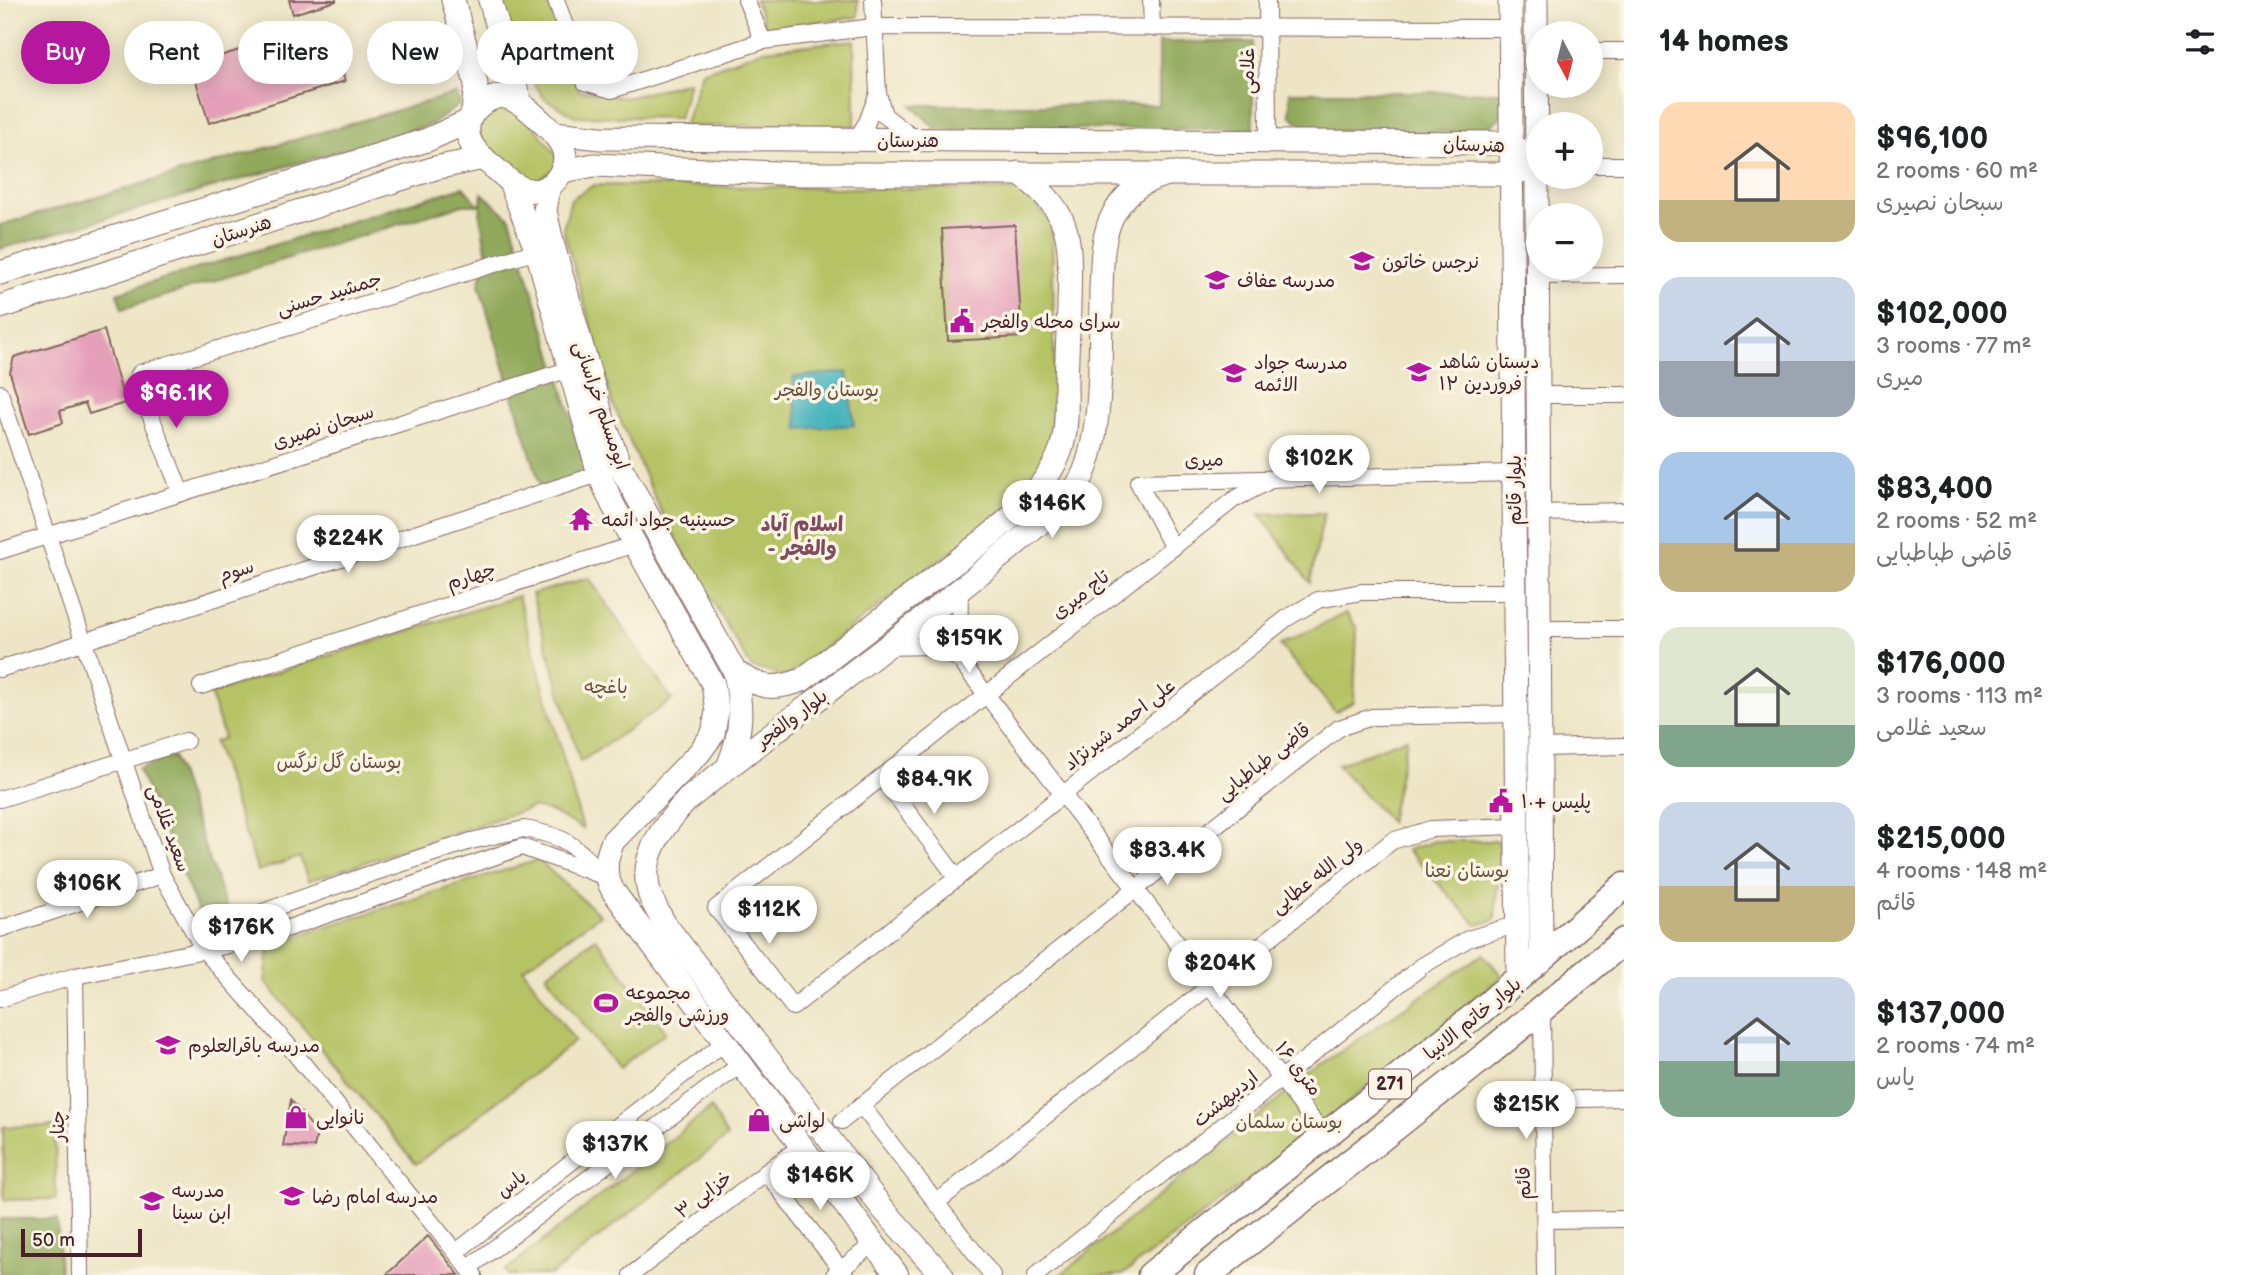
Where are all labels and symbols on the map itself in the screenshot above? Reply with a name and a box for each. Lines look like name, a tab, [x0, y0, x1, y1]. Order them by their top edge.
north arrow	[1526, 21, 1603, 98]
street label: غلامی	[1237, 48, 1260, 94]
street label: هنرستان	[877, 130, 939, 153]
street label: هنرستان	[1443, 133, 1505, 158]
street label: هنرستان	[208, 211, 274, 252]
school or university icon: نرجس خاتون	[1348, 247, 1376, 275]
place label: نرجس خاتون	[1382, 251, 1479, 274]
school or university icon: مدرسه عفاف	[1203, 266, 1231, 294]
street label: جمشید حسنی	[274, 268, 385, 321]
place label: مدرسه عفاف	[1237, 270, 1335, 293]
public building icon: سرای محله والفجر	[948, 307, 976, 335]
place label: سرای محله والفجر	[980, 311, 1121, 334]
street label: ابومسلم خراسانی	[566, 338, 633, 473]
place label: دبستان شاهد ۱۲ فروردین	[1439, 351, 1540, 396]
place label: مدرسه جواد الائمه	[1254, 352, 1348, 397]
school or university icon: دبستان شاهد ۱۲ فروردین	[1405, 358, 1433, 386]
school or university icon: مدرسه جواد الائمه	[1220, 359, 1248, 387]
pin: $96.1K	[119, 370, 233, 430]
park label: بوستان والفجر	[773, 379, 879, 402]
street label: سبحان نصیری	[270, 400, 377, 455]
pin: $102K	[1270, 435, 1368, 495]
street label: میری	[1184, 448, 1224, 473]
street label: بلوار قائم	[1504, 455, 1529, 525]
pin: $146K	[1003, 480, 1101, 540]
temple icon: حسینیه جواد ائمه	[567, 505, 595, 533]
place label: حسینیه جواد ائمه	[601, 509, 736, 532]
district label: اسلام آباد - والفجر	[761, 512, 843, 561]
pin: $224K	[299, 516, 397, 575]
street label: سوم	[216, 555, 258, 590]
street label: چهارم	[444, 558, 499, 597]
street label: تاج میری	[1048, 565, 1115, 625]
pin: $159K	[920, 616, 1018, 675]
street label: علی احمد شیرنژاد	[1060, 674, 1180, 776]
park label: باغچه	[584, 676, 628, 699]
street label: بلوار والفجر	[750, 685, 832, 755]
street label: قاضی طباطبایی	[1212, 718, 1315, 806]
park label: بوستان گل نرگس	[277, 751, 401, 774]
pin: $84.9K	[877, 756, 991, 816]
street label: سعید غلامی	[142, 782, 195, 875]
public building icon: پلیس +۱۰	[1487, 787, 1515, 815]
place label: پلیس +۱۰	[1521, 791, 1591, 814]
pin: $83.4K	[1110, 828, 1224, 887]
street label: ولی الله عطایی	[1266, 833, 1367, 919]
pin: $106K	[38, 860, 136, 920]
park label: بوستان نعنا	[1425, 860, 1509, 883]
pin: $112K	[720, 886, 818, 946]
pin: $176K	[192, 904, 290, 964]
pin: $204K	[1171, 940, 1269, 1000]
street label: بلوار خاتم الانبیا	[1420, 973, 1528, 1067]
place label: مجموعه ورزشی والفجر	[624, 982, 729, 1027]
sports icon: مجموعه ورزشی والفجر	[592, 989, 620, 1017]
school or university icon: مدرسه باقرالعلوم	[154, 1031, 182, 1059]
place label: مدرسه باقرالعلوم	[188, 1035, 320, 1060]
street label: ۱۶ متری	[1269, 1037, 1326, 1101]
street label: اردیبهشت	[1189, 1066, 1263, 1132]
road number: 271	[1369, 1070, 1411, 1098]
pin: $215K	[1477, 1082, 1575, 1141]
shop icon: نانوایی	[282, 1103, 310, 1131]
shop icon: لواشی	[745, 1106, 773, 1134]
place label: نانوایی	[316, 1107, 365, 1130]
street label: چنار	[47, 1110, 70, 1144]
place label: لواشی	[779, 1110, 825, 1133]
park label: بوستان سلمان	[1235, 1111, 1343, 1134]
pin: $137K	[566, 1122, 664, 1181]
pin: $146K	[771, 1152, 869, 1212]
street label: یاس	[492, 1165, 532, 1203]
street label: خزایی ۳	[671, 1166, 737, 1224]
street label: قائم	[1513, 1166, 1538, 1200]
place label: مدرسه ابن سینا	[172, 1180, 231, 1225]
school or university icon: مدرسه امام رضا	[278, 1182, 306, 1210]
place label: مدرسه امام رضا	[312, 1186, 438, 1211]
school or university icon: مدرسه ابن سینا	[138, 1187, 166, 1215]
scale bar	[21, 1226, 142, 1258]

